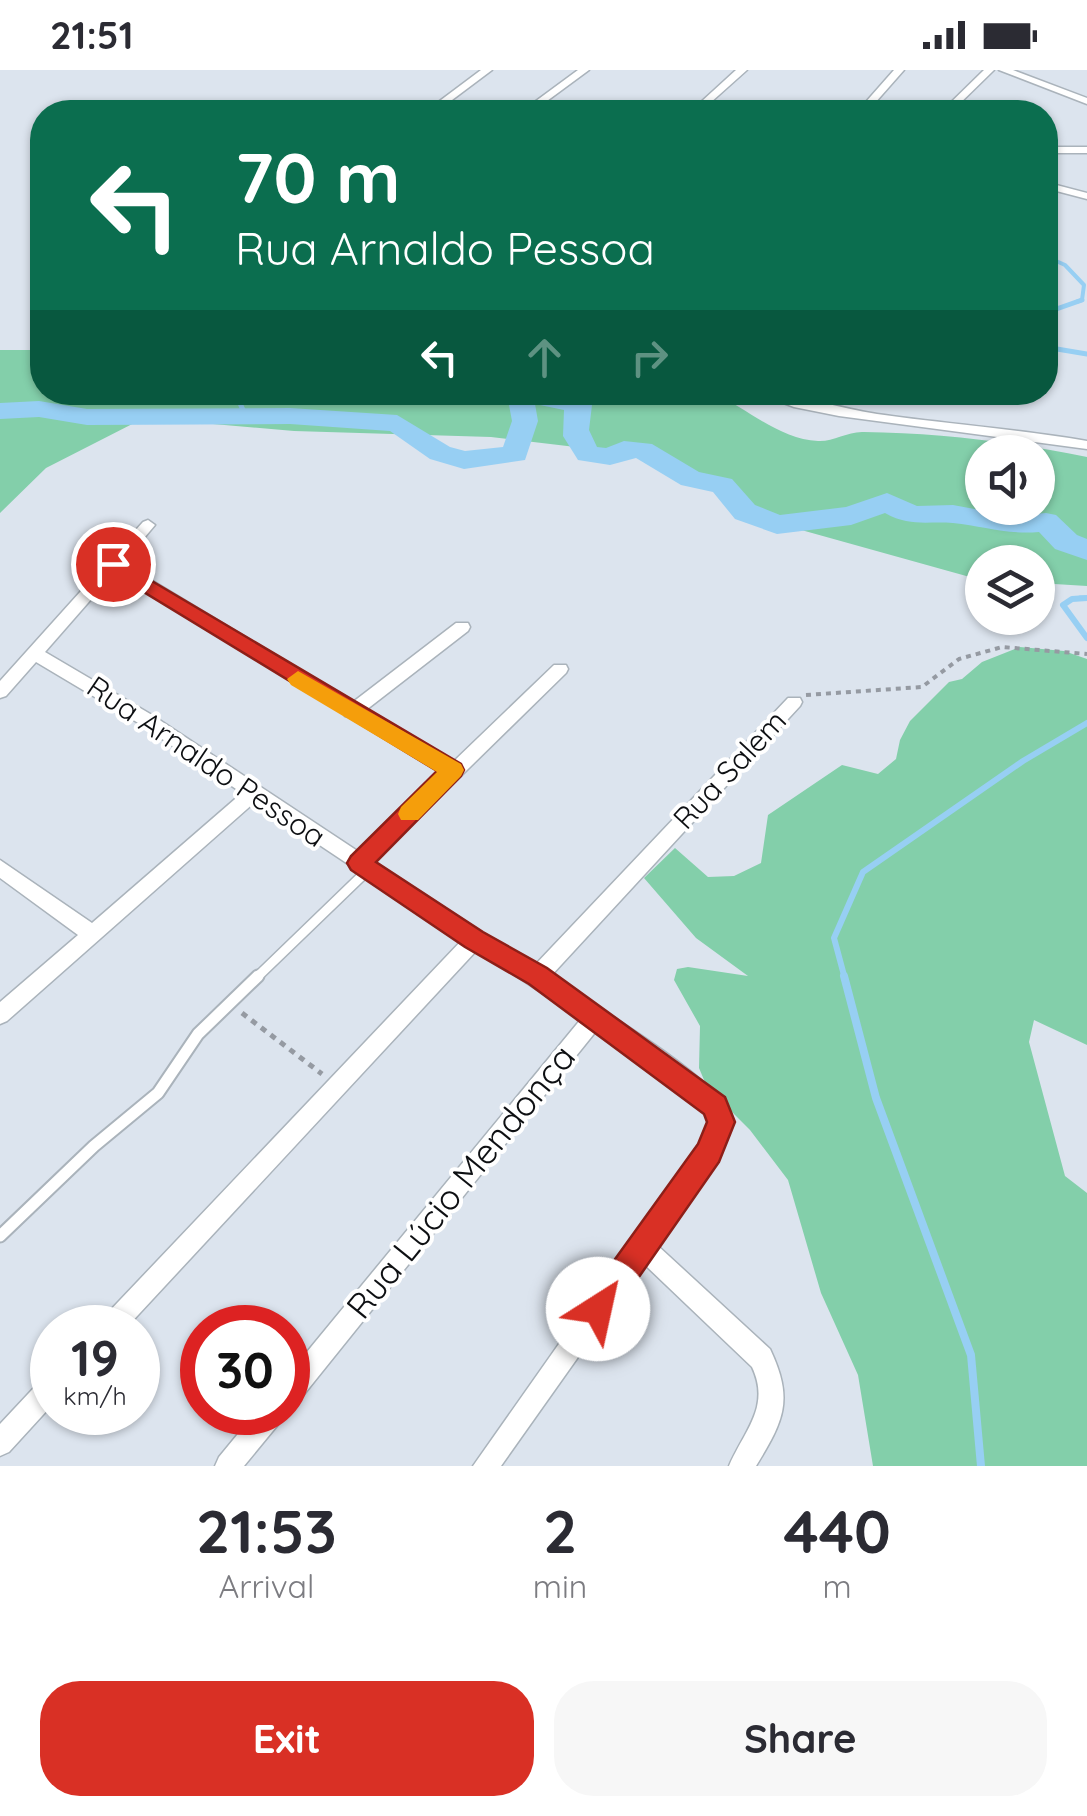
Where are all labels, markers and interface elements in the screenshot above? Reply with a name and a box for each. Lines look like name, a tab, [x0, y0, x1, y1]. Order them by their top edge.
text: 21:51	[50, 11, 133, 59]
text: 70 m	[235, 133, 401, 221]
icon: left	[70, 140, 200, 270]
text: Rua Arnaldo Pessoa	[235, 220, 655, 276]
icon: left	[412, 330, 467, 385]
icon: ahead	[517, 330, 572, 385]
icon: right	[622, 330, 677, 385]
map controls	[965, 435, 1055, 635]
button: sound	[965, 435, 1055, 525]
pin	[71, 522, 156, 607]
icon: arrive	[86, 537, 141, 592]
button: layers	[965, 545, 1055, 635]
street label: Rua Arnaldo Pessoa	[80, 667, 333, 855]
street label: Rua Salem	[664, 702, 794, 837]
street label: Rua Lúcio Mendonça	[336, 1036, 584, 1327]
position arrow	[546, 1257, 650, 1361]
speed limit sign: 30	[180, 1305, 310, 1435]
text: 19	[71, 1326, 119, 1389]
text: km/h	[63, 1380, 127, 1411]
text: 21:53	[196, 1493, 337, 1568]
text: 2	[543, 1493, 577, 1568]
text: 440	[783, 1493, 891, 1568]
text: Arrival	[219, 1566, 314, 1606]
text: min	[533, 1566, 587, 1606]
text: m	[823, 1566, 852, 1606]
button: Exit	[40, 1681, 534, 1796]
button: Share	[554, 1681, 1047, 1796]

